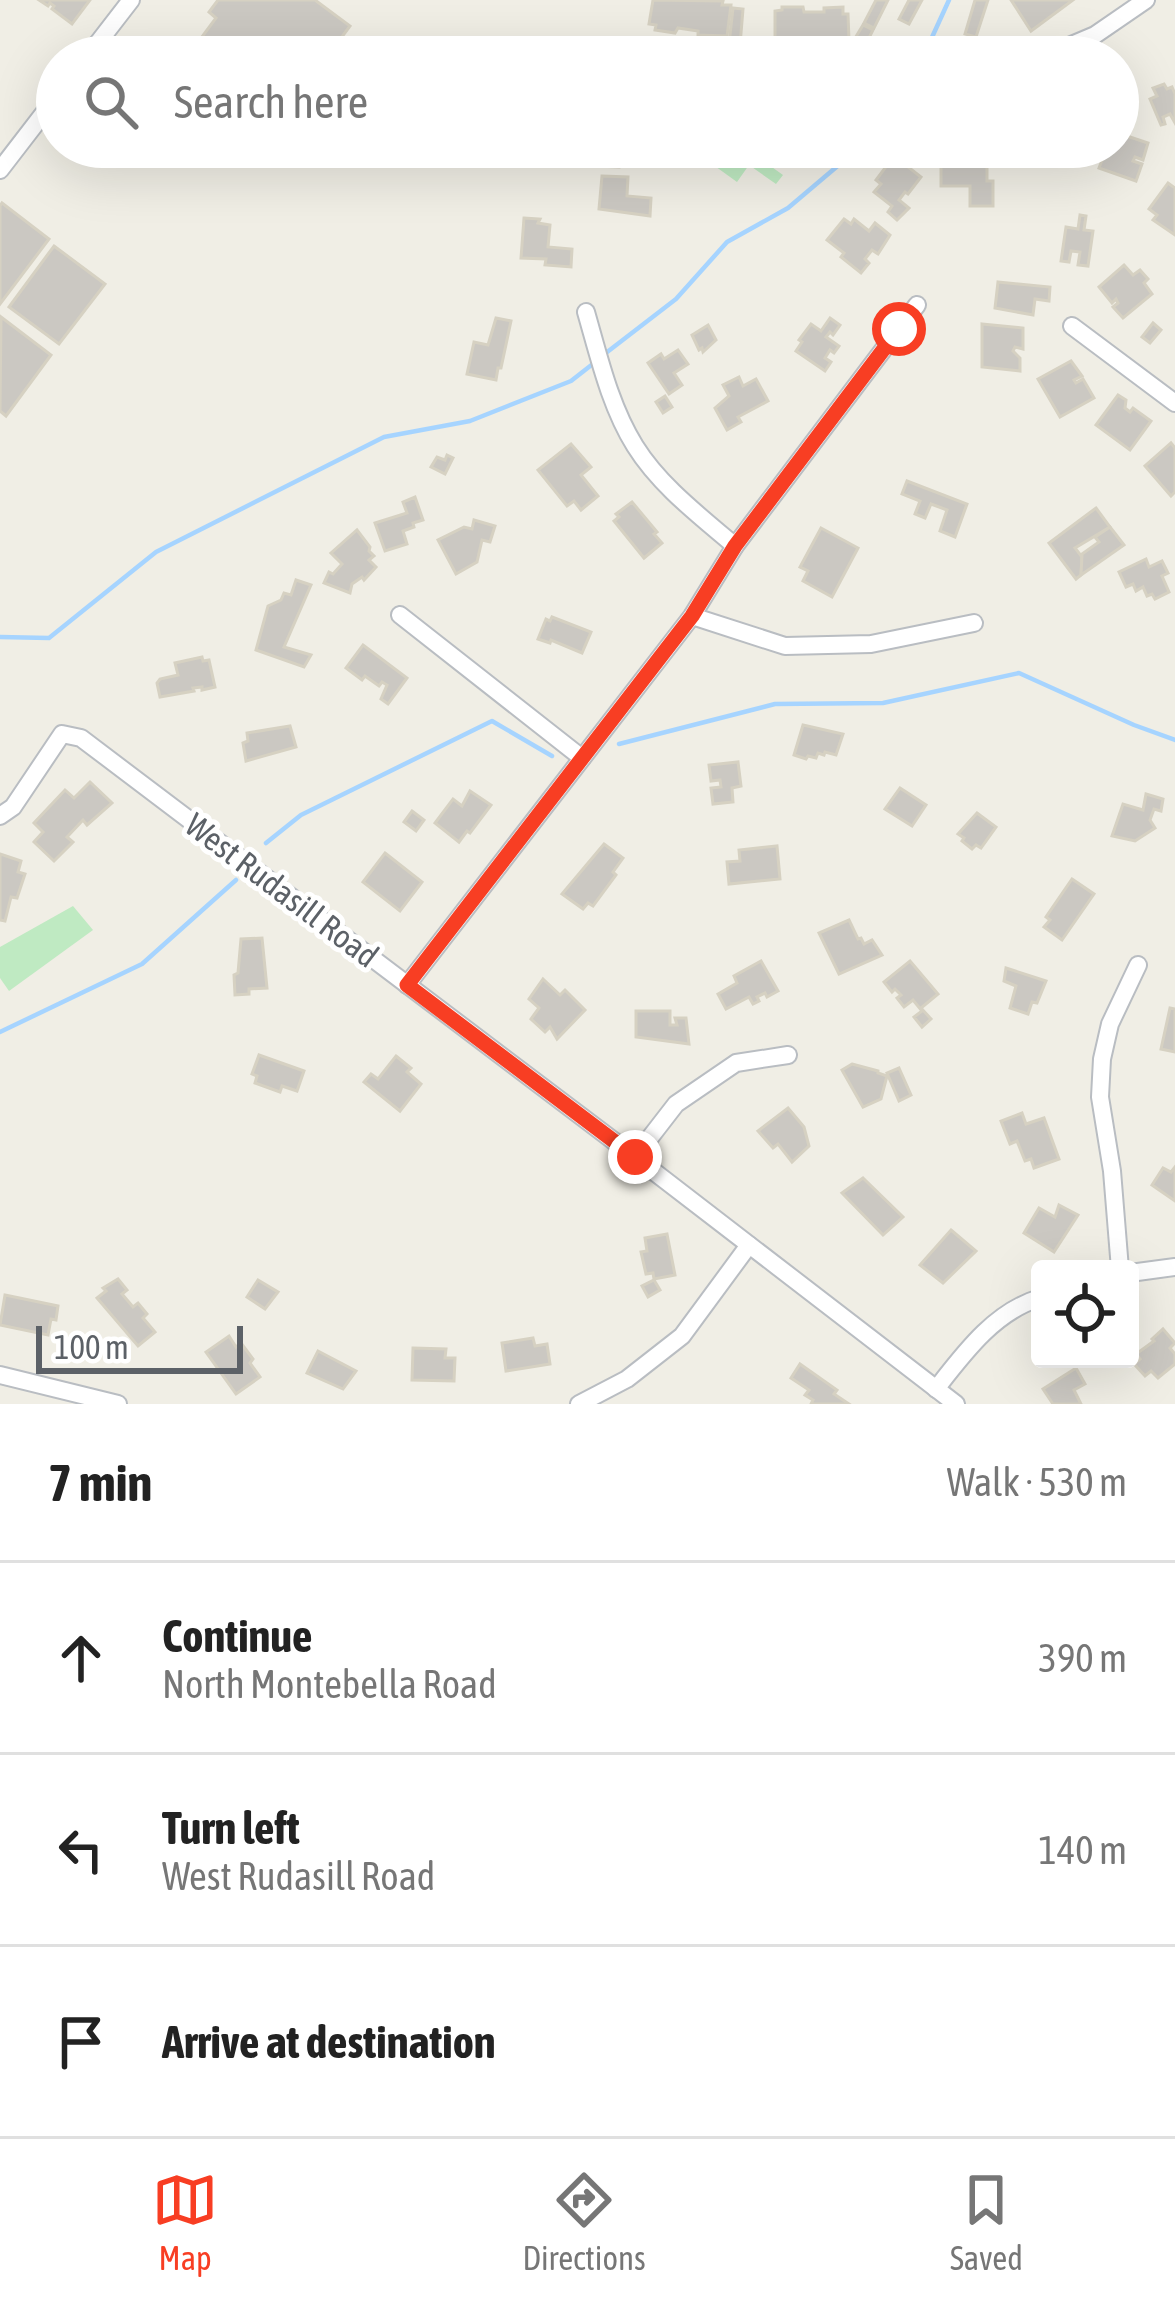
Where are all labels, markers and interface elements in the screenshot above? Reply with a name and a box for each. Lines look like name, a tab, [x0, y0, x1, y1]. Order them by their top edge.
search box	[36, 36, 1139, 168]
icon: search	[78, 69, 144, 135]
text: Search here	[174, 76, 368, 128]
route start	[872, 302, 926, 356]
street label: West Rudasill Road	[178, 805, 386, 975]
route end	[608, 1130, 662, 1184]
map controls	[1031, 1260, 1139, 1368]
button: locate	[1031, 1260, 1139, 1368]
scale bar	[36, 1320, 243, 1373]
text: 100 m	[54, 1328, 129, 1366]
text: 7 min	[48, 1453, 152, 1512]
text: Walk · 530 m	[947, 1460, 1127, 1504]
text: Continue	[162, 1610, 313, 1662]
icon: ahead	[48, 1625, 114, 1691]
text: 390 m	[1039, 1636, 1127, 1680]
text: North Montebella Road	[162, 1662, 497, 1706]
text: Turn left	[162, 1802, 300, 1854]
icon: left	[48, 1817, 114, 1883]
text: 140 m	[1039, 1828, 1127, 1872]
text: West Rudasill Road	[162, 1854, 435, 1898]
icon: arrive	[48, 2009, 114, 2075]
text: Arrive at destination	[162, 2016, 496, 2068]
tab: Map	[152, 2167, 218, 2277]
tab: Directions	[522, 2167, 646, 2277]
tab: Saved	[950, 2167, 1023, 2277]

